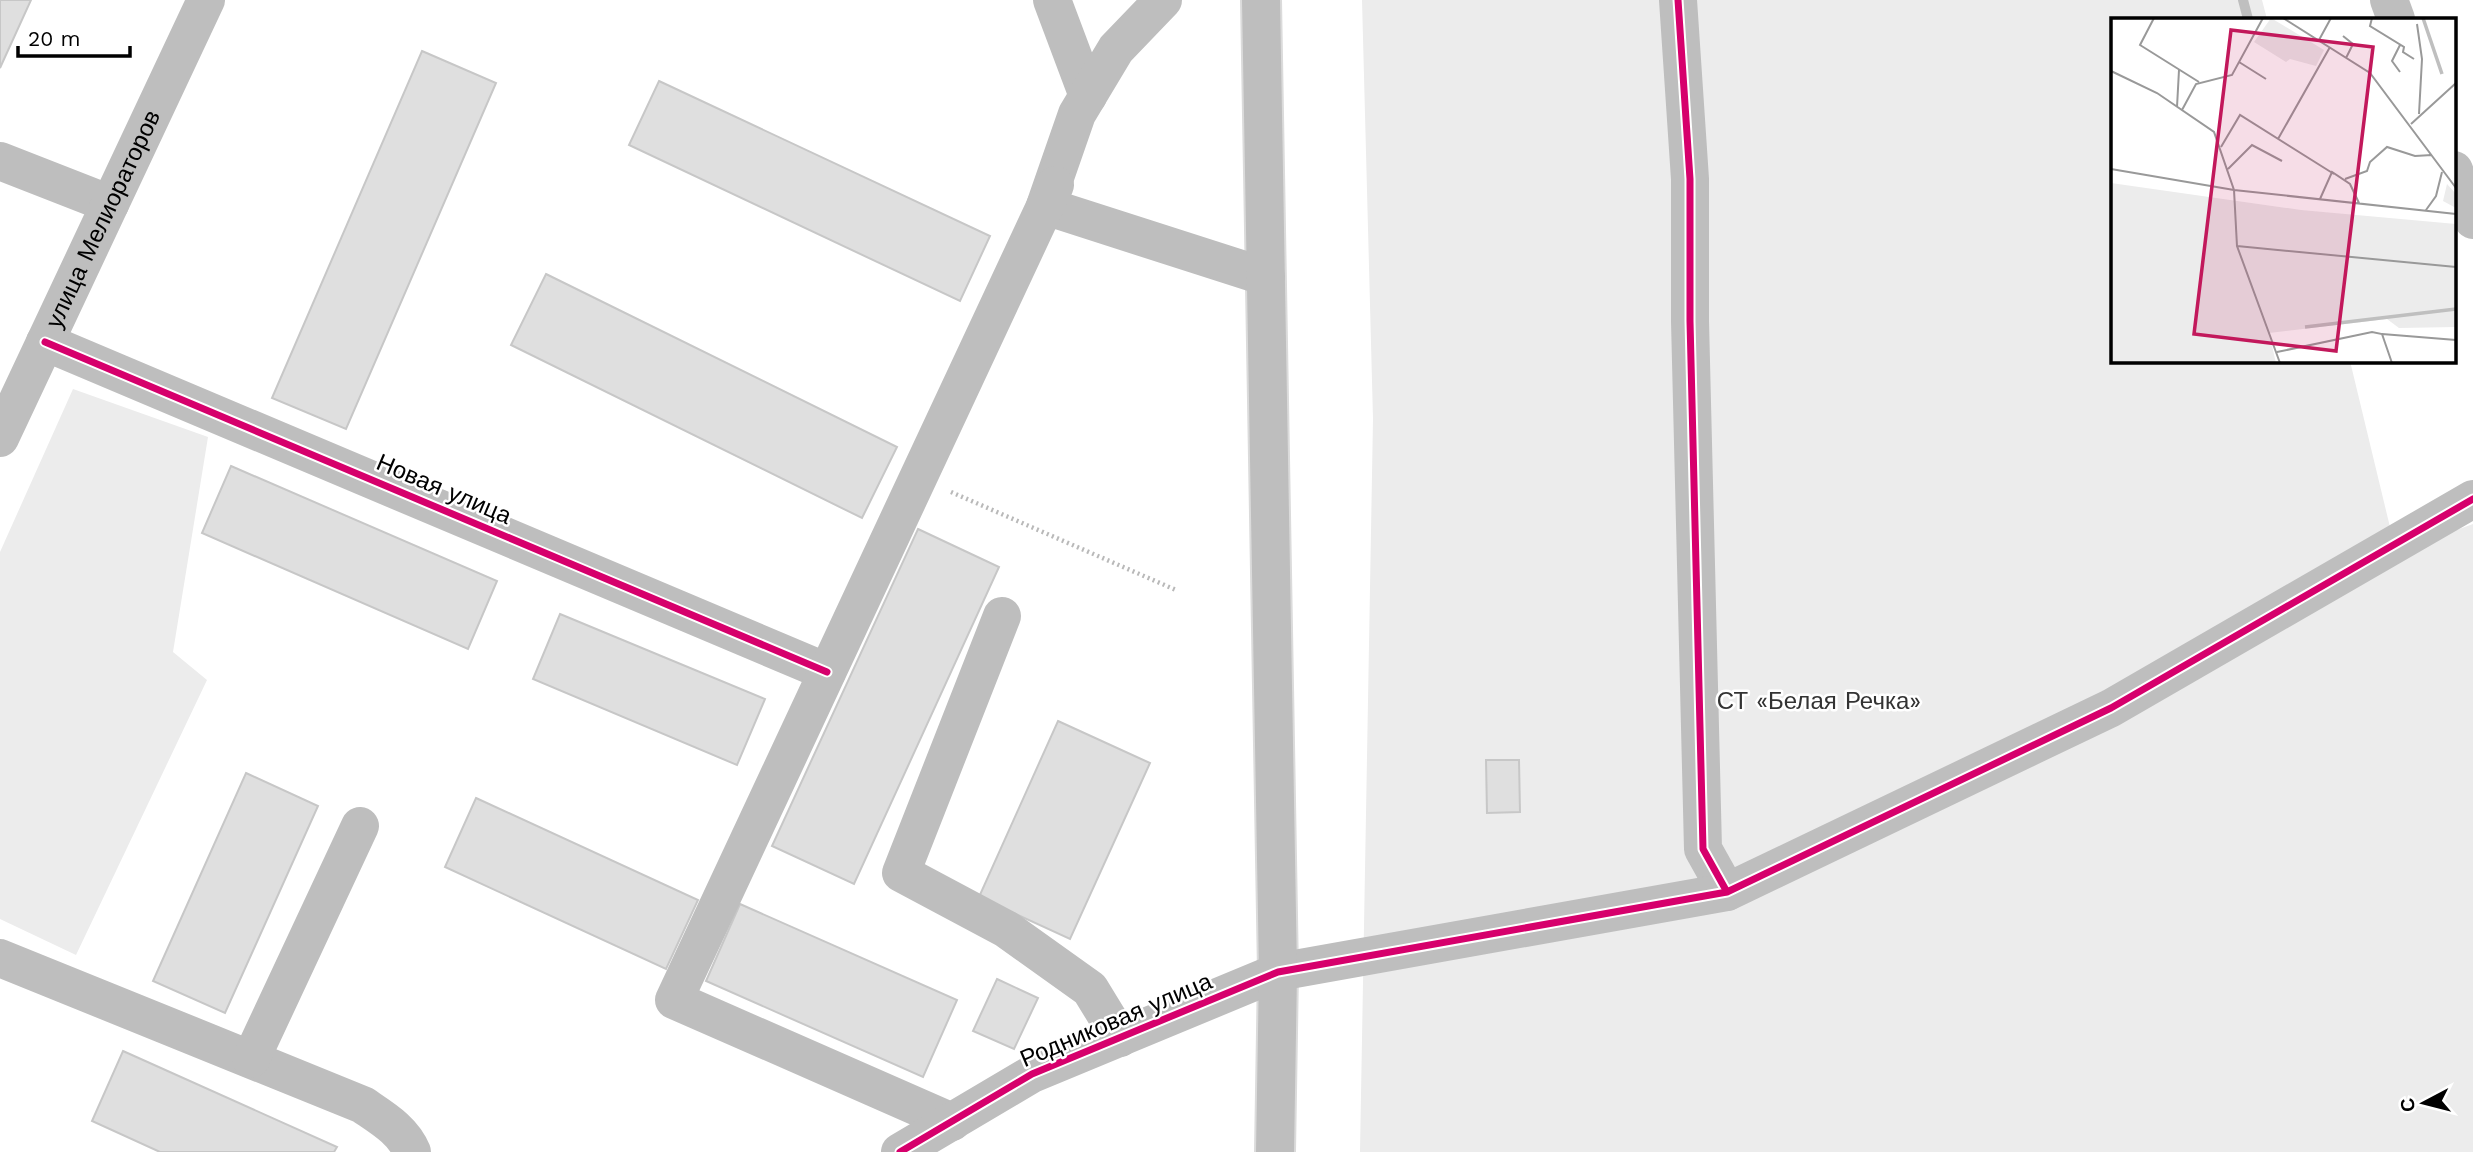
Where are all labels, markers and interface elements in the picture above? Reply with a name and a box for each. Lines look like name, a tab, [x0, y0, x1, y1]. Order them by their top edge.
scale bar	[18, 14, 130, 58]
inset map	[2111, 18, 2456, 362]
text: 20 m	[28, 26, 80, 51]
street label: улица Мелиораторов	[40, 106, 166, 332]
street label: Новая улица	[372, 448, 516, 530]
park label: СТ «Белая Речка»	[1717, 687, 1921, 715]
street label: Родниковая улица	[1016, 967, 1217, 1073]
north arrow	[2389, 1068, 2459, 1138]
text: С	[2395, 1097, 2420, 1113]

